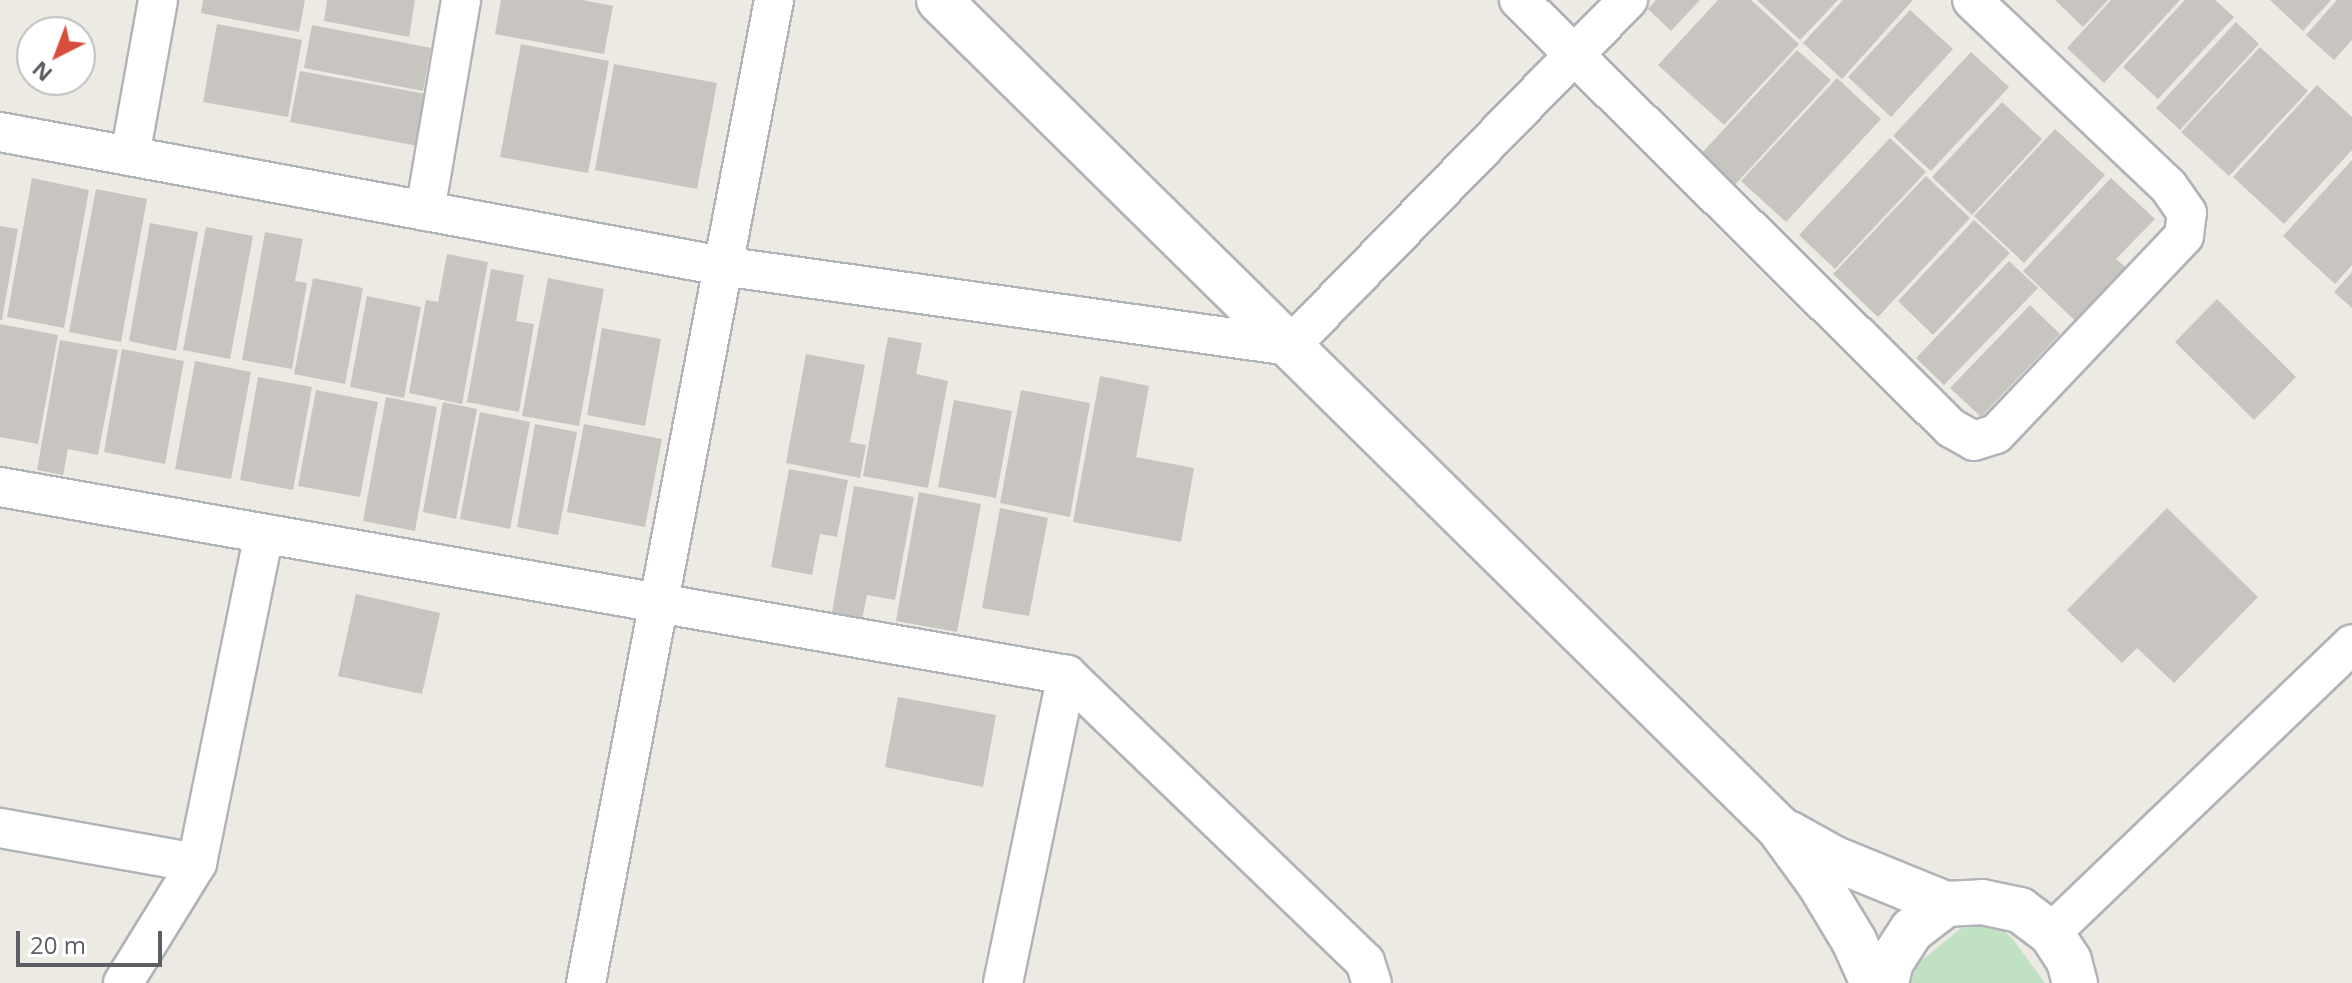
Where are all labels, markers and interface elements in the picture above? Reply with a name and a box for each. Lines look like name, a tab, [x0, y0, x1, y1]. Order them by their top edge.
north arrow	[16, 16, 96, 96]
text: N	[25, 55, 58, 89]
scale bar	[20, 915, 166, 965]
text: 20 m	[30, 928, 86, 961]

